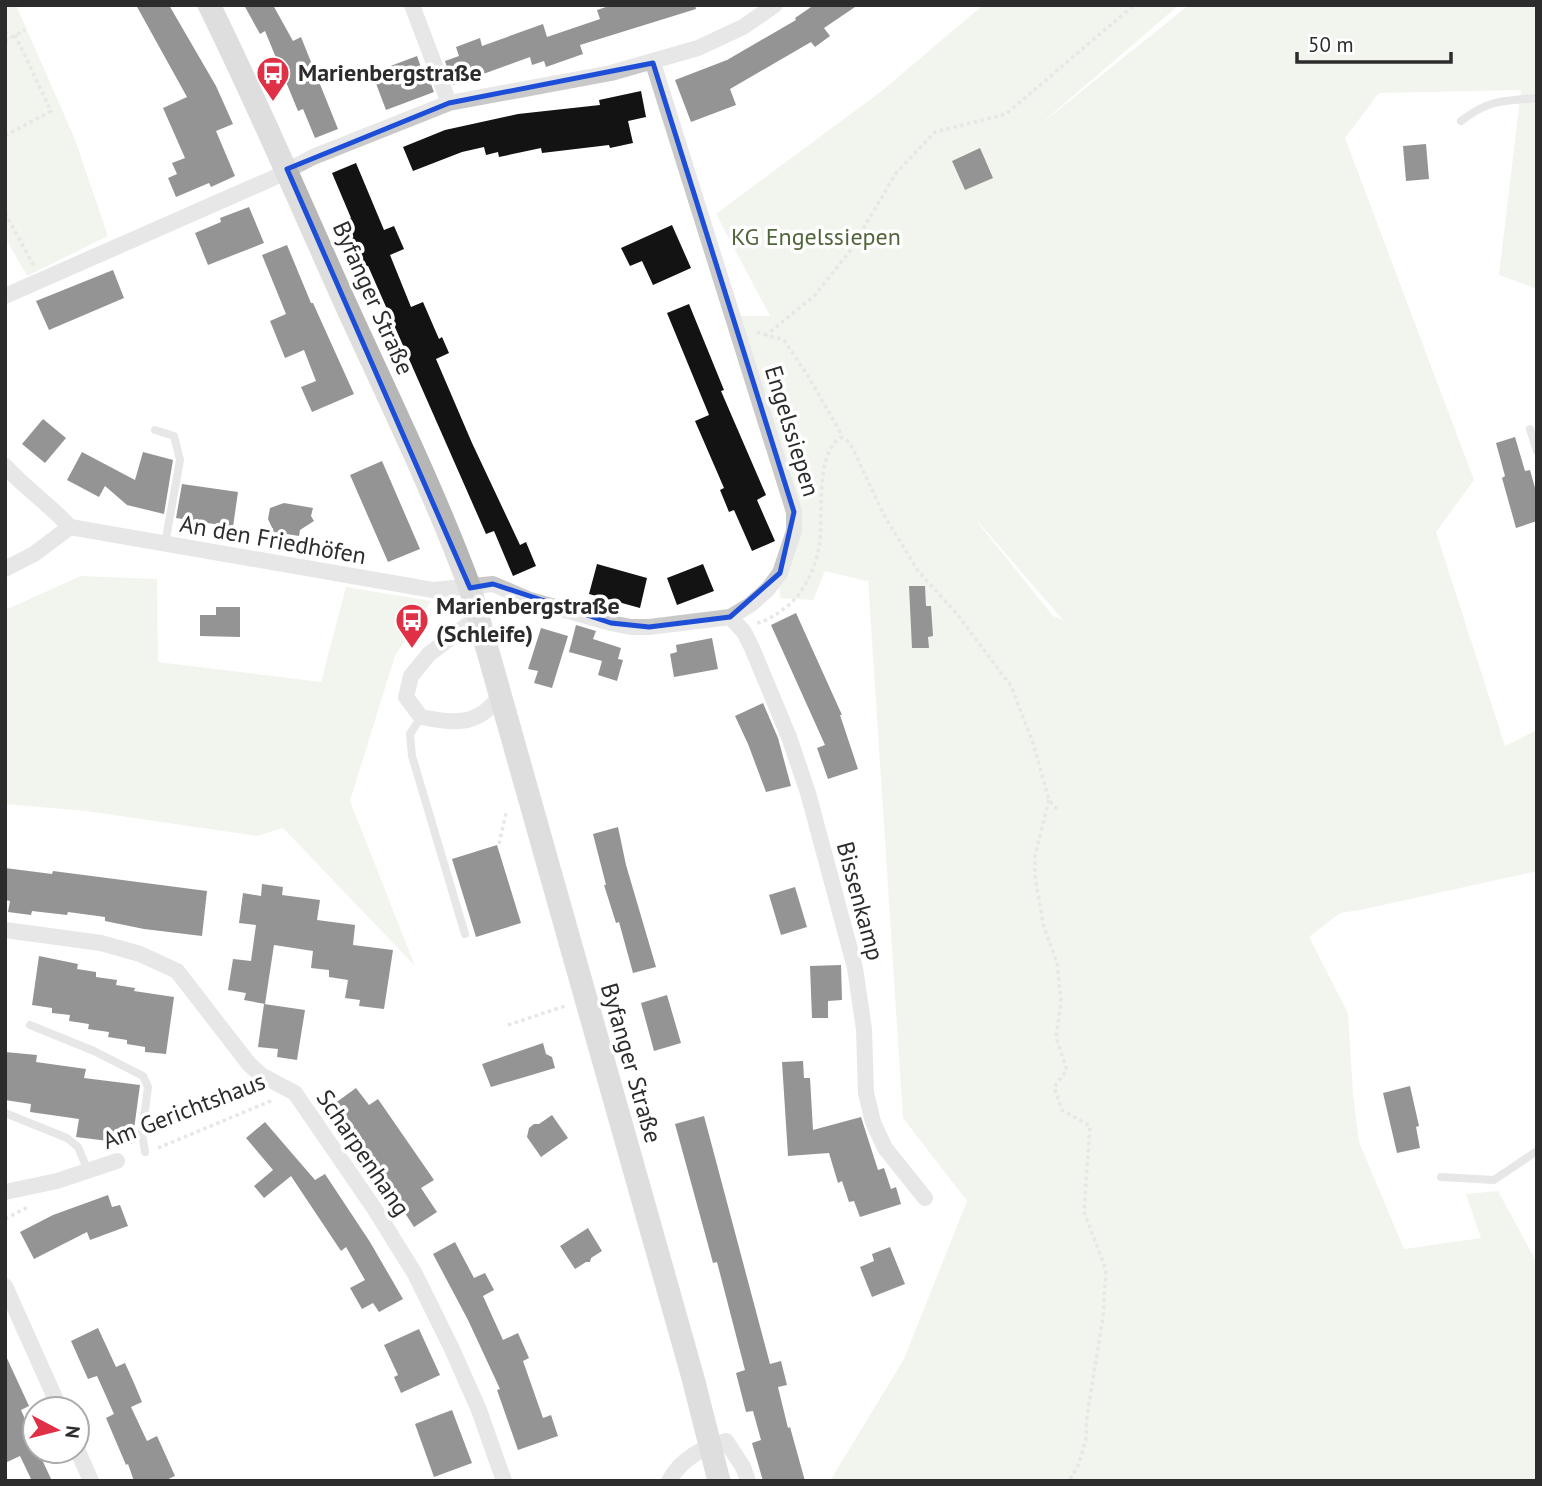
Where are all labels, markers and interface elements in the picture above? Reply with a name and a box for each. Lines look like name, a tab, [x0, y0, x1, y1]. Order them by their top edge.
scale bar	[1297, 21, 1451, 65]
text: 50 m	[1308, 31, 1354, 58]
bus stop icon: Marienbergstraße	[254, 54, 292, 103]
place label: Marienbergstraße	[298, 57, 482, 88]
street label: Byfanger Straße	[326, 216, 421, 379]
park label: KG Engelssiepen	[731, 221, 901, 252]
street label: Engelssiepen	[758, 362, 827, 500]
street label: An den Friedhöfen	[177, 508, 369, 571]
place label: Marienbergstraße (Schleife)	[436, 590, 620, 649]
bus stop icon: Marienbergstraße (Schleife)	[393, 601, 431, 650]
street label: Bissenkamp	[830, 838, 891, 964]
street label: Byfanger Straße	[594, 979, 669, 1146]
street label: Am Gerichtshaus	[98, 1065, 270, 1156]
street label: Scharpenhang	[310, 1083, 417, 1222]
north arrow	[21, 1395, 91, 1465]
text: N	[60, 1424, 86, 1440]

